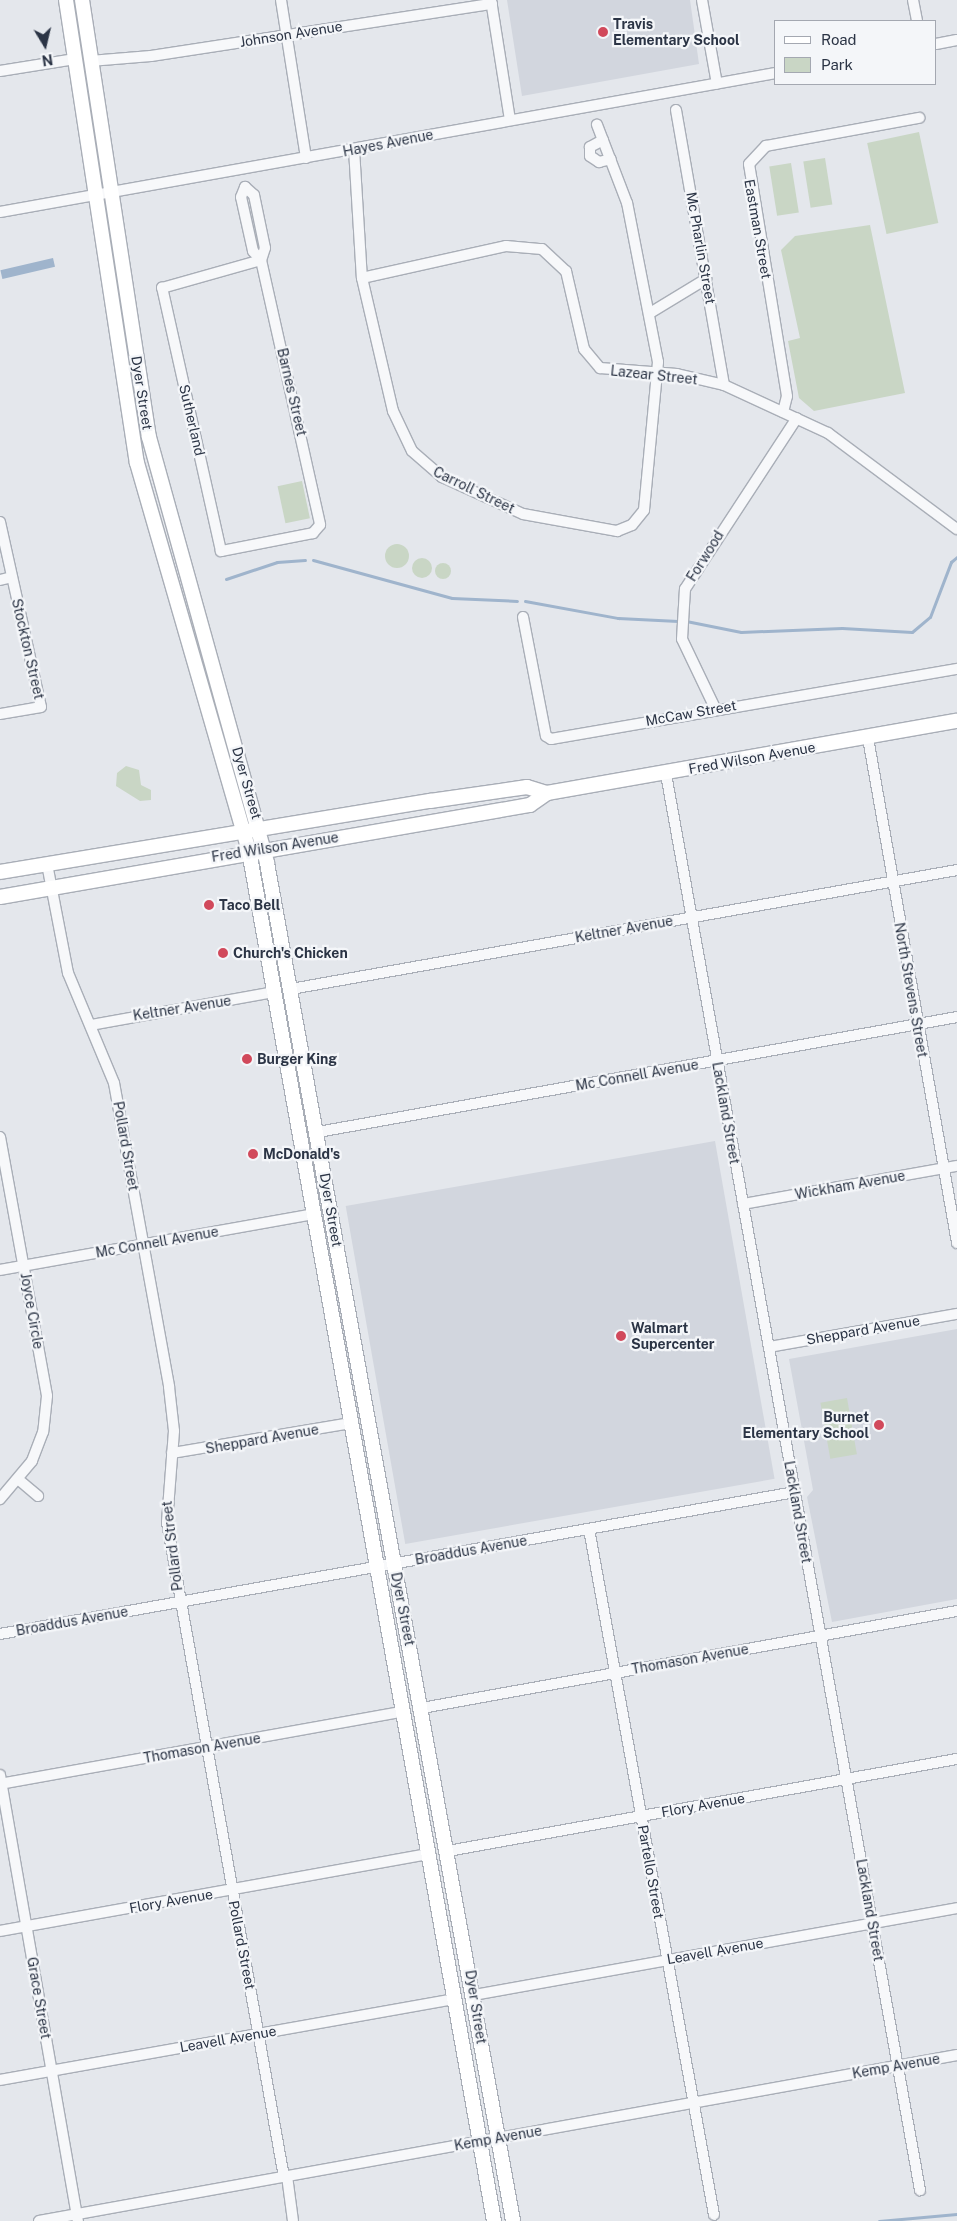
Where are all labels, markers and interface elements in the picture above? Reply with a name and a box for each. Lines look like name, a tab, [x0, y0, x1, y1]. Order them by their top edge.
place label: Travis Elementary School	[613, 16, 740, 48]
street label: Johnson Avenue	[238, 18, 344, 50]
north arrow	[20, 20, 70, 70]
legend	[774, 20, 937, 85]
marker: Travis Elementary School	[597, 26, 609, 38]
text: Road	[821, 31, 857, 48]
text: N	[41, 51, 54, 69]
text: Park	[821, 56, 853, 73]
street label: Hayes Avenue	[341, 126, 435, 160]
street label: Eastman Street	[741, 178, 775, 280]
street label: Mc Pharlin Street	[683, 191, 719, 305]
street label: Barnes Street	[274, 346, 310, 438]
street label: Dyer Street	[128, 355, 156, 431]
street label: Lazear Street	[610, 362, 698, 388]
street label: Sutherland	[176, 383, 208, 457]
street label: Carroll Street	[430, 463, 518, 517]
street label: Forwood	[683, 528, 727, 584]
street label: Stockton Street	[8, 597, 48, 701]
street label: McCaw Street	[644, 697, 738, 729]
street label: Fred Wilson Avenue	[687, 739, 817, 777]
street label: Dyer Street	[229, 745, 265, 821]
street label: Fred Wilson Avenue	[210, 829, 340, 865]
place label: Taco Bell	[219, 897, 280, 913]
marker: Taco Bell	[203, 899, 215, 911]
street label: Keltner Avenue	[574, 912, 674, 946]
street label: North Stevens Street	[891, 921, 931, 1059]
place label: Church's Chicken	[233, 945, 348, 961]
marker: Church's Chicken	[217, 947, 229, 959]
street label: Keltner Avenue	[132, 992, 232, 1024]
place label: Burger King	[257, 1051, 337, 1067]
marker: Burger King	[241, 1053, 253, 1065]
street label: Mc Connell Avenue	[574, 1056, 700, 1094]
street label: Lackland Street	[709, 1061, 743, 1165]
street label: Pollard Street	[110, 1100, 142, 1192]
place label: McDonald's	[263, 1146, 340, 1162]
marker: McDonald's	[247, 1148, 259, 1160]
street label: Wickham Avenue	[794, 1167, 906, 1203]
street label: Dyer Street	[316, 1172, 346, 1248]
street label: Mc Connell Avenue	[94, 1223, 220, 1261]
street label: Joyce Circle	[17, 1271, 47, 1351]
street label: Sheppard Avenue	[805, 1312, 921, 1348]
place label: Walmart Supercenter	[631, 1320, 715, 1352]
marker: Walmart Supercenter	[615, 1330, 627, 1342]
place label: Burnet Elementary School	[742, 1409, 869, 1441]
marker: Burnet Elementary School	[873, 1419, 885, 1431]
street label: Sheppard Avenue	[204, 1421, 320, 1457]
street label: Lackland Street	[781, 1460, 815, 1564]
street label: Pollard Street	[158, 1500, 186, 1592]
street label: Broaddus Avenue	[414, 1532, 528, 1568]
street label: Dyer Street	[388, 1571, 418, 1647]
street label: Broaddus Avenue	[15, 1603, 129, 1639]
street label: Thomason Avenue	[630, 1640, 750, 1678]
street label: Thomason Avenue	[142, 1729, 262, 1767]
street label: Flory Avenue	[660, 1789, 746, 1821]
street label: Partello Street	[634, 1824, 668, 1920]
street label: Lackland Street	[853, 1858, 887, 1962]
street label: Flory Avenue	[128, 1885, 214, 1917]
street label: Pollard Street	[225, 1899, 259, 1991]
street label: Leavell Avenue	[665, 1934, 765, 1968]
street label: Grace Street	[24, 1956, 54, 2040]
street label: Dyer Street	[462, 1969, 490, 2045]
street label: Leavell Avenue	[178, 2022, 278, 2056]
street label: Kemp Avenue	[851, 2050, 941, 2082]
street label: Kemp Avenue	[453, 2122, 543, 2154]

